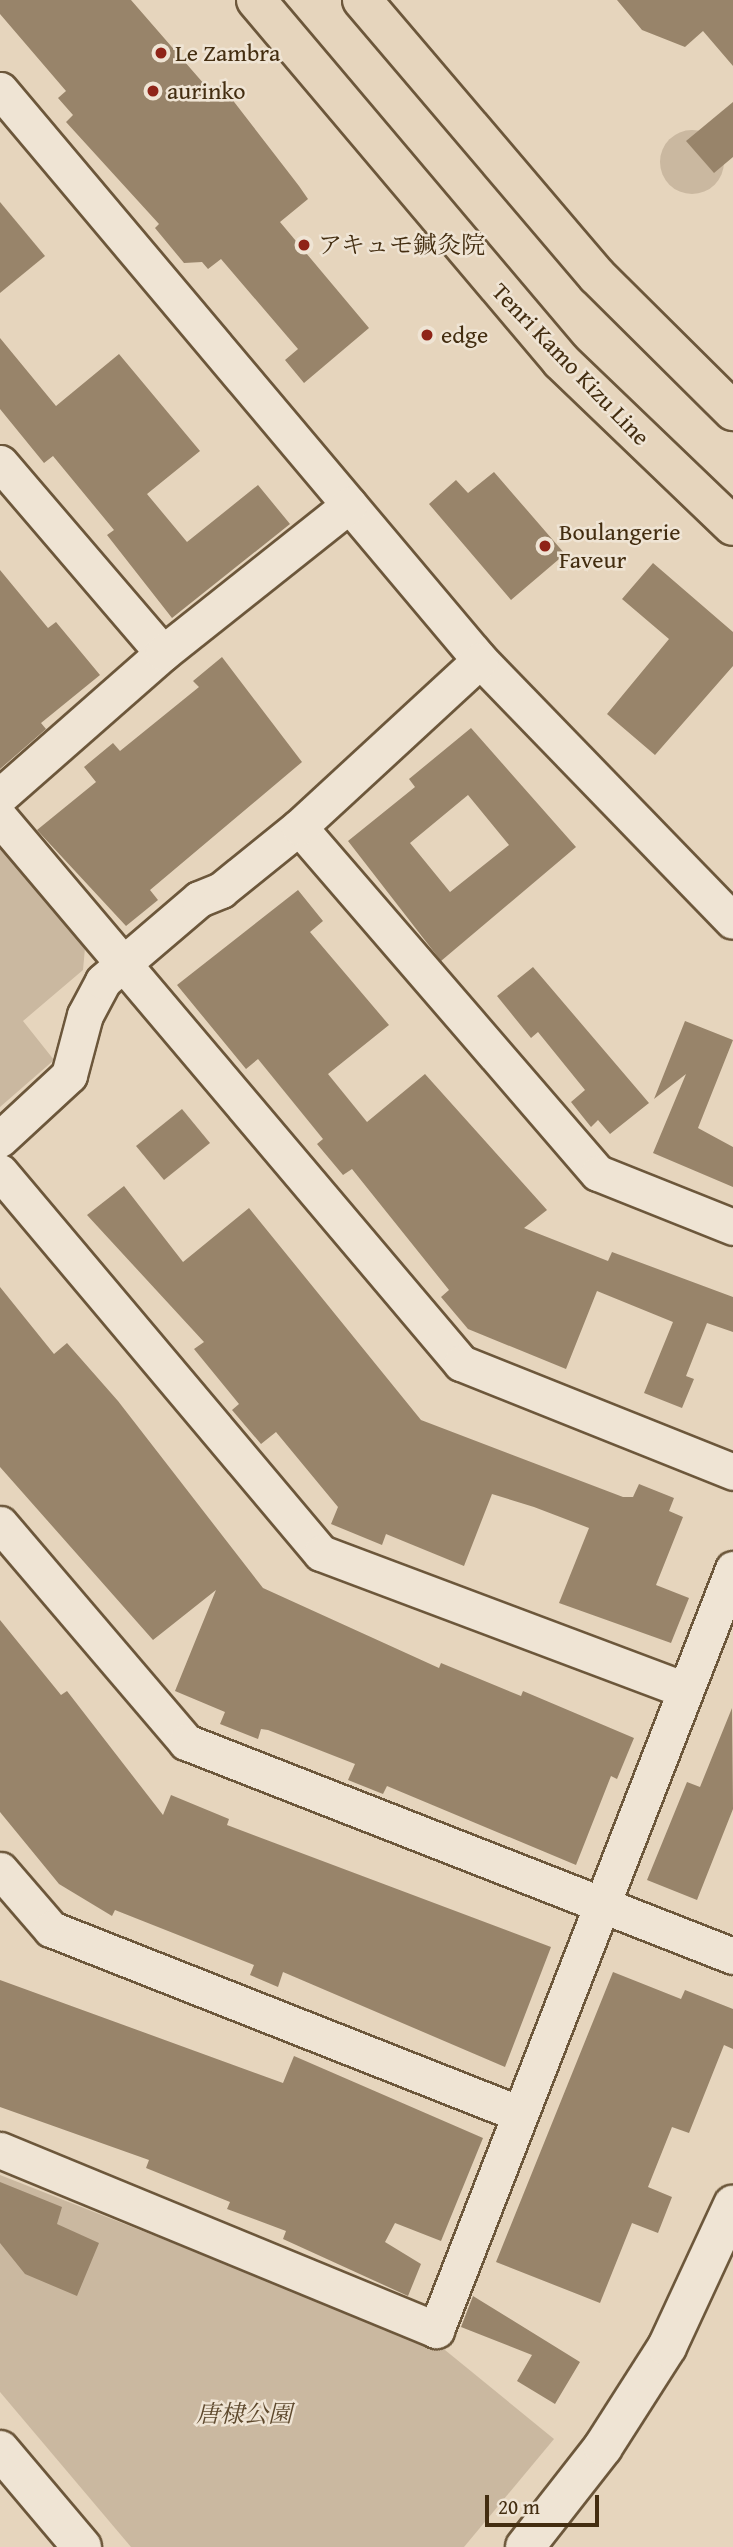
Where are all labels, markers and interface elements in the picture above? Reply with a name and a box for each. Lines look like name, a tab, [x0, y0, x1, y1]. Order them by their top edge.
place label: Le Zambra	[175, 39, 280, 67]
marker: Le Zambra	[153, 45, 169, 61]
place label: aurinko	[167, 77, 245, 105]
marker: aurinko	[145, 83, 161, 99]
place label: アキュモ鍼灸院	[318, 231, 486, 259]
marker: アキュモ鍼灸院	[296, 237, 312, 253]
street label: Tenri Kamo Kizu Line	[486, 277, 656, 451]
place label: edge	[441, 321, 488, 349]
marker: edge	[419, 327, 435, 343]
place label: Boulangerie Faveur	[559, 518, 680, 574]
marker: Boulangerie Faveur	[537, 538, 553, 554]
park label: 唐棣公園	[196, 2400, 292, 2428]
scale bar	[488, 2480, 602, 2524]
text: 20 m	[498, 2491, 540, 2522]

